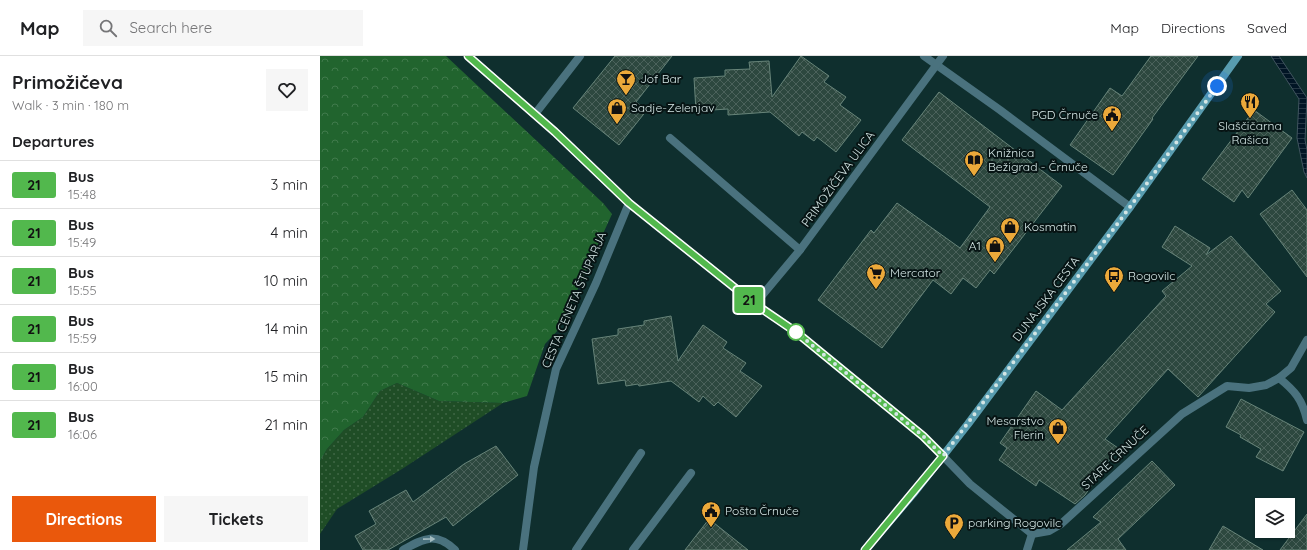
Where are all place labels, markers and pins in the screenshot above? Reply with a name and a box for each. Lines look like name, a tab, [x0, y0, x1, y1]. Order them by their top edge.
bar icon: Jof Bar	[615, 68, 637, 96]
place label: Jof Bar	[640, 71, 682, 86]
restaurant icon: Slaščičarna Rašica	[1239, 91, 1261, 119]
shop icon: Sadje-Zelenjav	[606, 97, 628, 125]
place label: Sadje-Zelenjav	[631, 100, 715, 115]
public building icon: PGD Črnuče	[1101, 104, 1123, 132]
place label: PGD Črnuče	[1031, 107, 1098, 122]
place label: Slaščičarna Rašica	[1218, 118, 1282, 147]
place label: Knižnica Bežigrad - Črnuče	[988, 145, 1088, 174]
library icon: Knižnica Bežigrad - Črnuče	[963, 149, 985, 177]
shop icon: Kosmatin	[999, 216, 1021, 244]
place label: Kosmatin	[1024, 219, 1077, 234]
shop icon: A1	[984, 235, 1006, 263]
place label: A1	[969, 238, 981, 253]
supermarket icon: Mercator	[865, 262, 887, 290]
place label: Mercator	[890, 265, 941, 280]
bus stop icon: Rogovilc	[1103, 265, 1125, 293]
place label: Rogovilc	[1128, 268, 1175, 283]
unlabelled marker	[787, 323, 805, 341]
place label: Mesarstvo Flerin	[986, 413, 1044, 442]
shop icon: Mesarstvo Flerin	[1047, 417, 1069, 445]
public building icon: Pošta Črnuče	[700, 500, 722, 528]
place label: Pošta Črnuče	[725, 503, 799, 518]
parking icon: parking Rogovilc	[943, 512, 965, 540]
place label: parking Rogovilc	[968, 515, 1061, 530]

